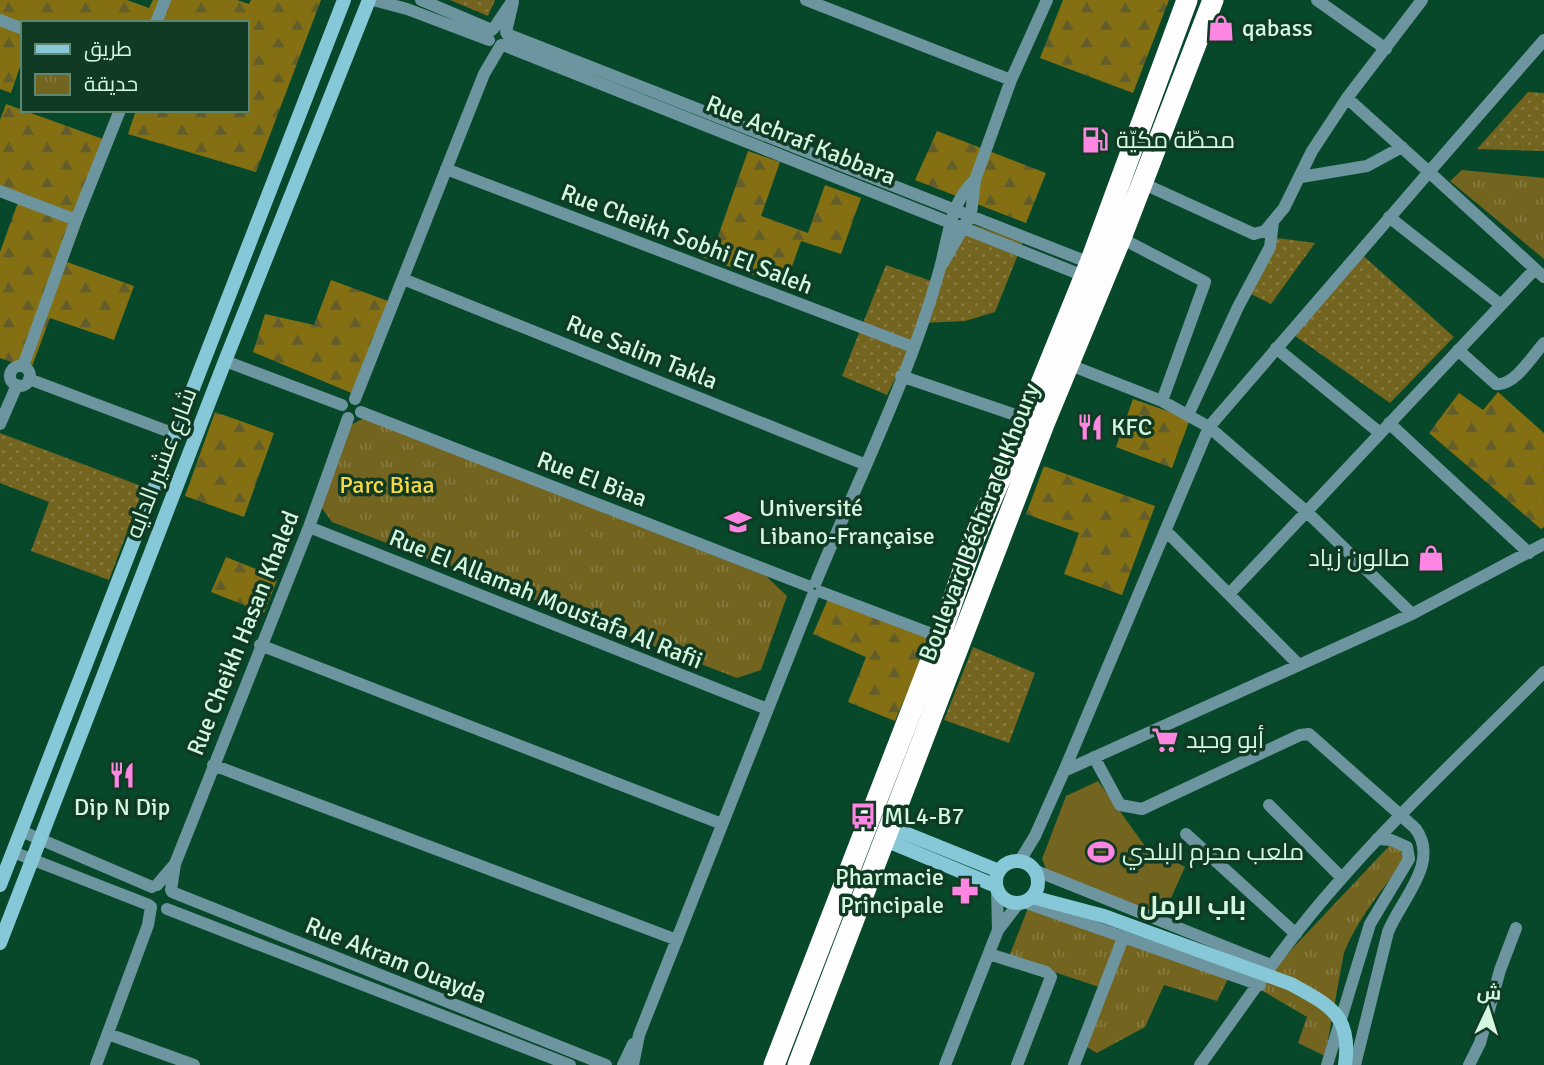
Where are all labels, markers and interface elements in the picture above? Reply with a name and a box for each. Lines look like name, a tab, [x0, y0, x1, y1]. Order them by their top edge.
shop icon: qabass	[1206, 13, 1236, 43]
place label: qabass	[1242, 13, 1313, 43]
legend	[21, 21, 248, 112]
text: طريق	[84, 36, 132, 62]
text: حديقة	[84, 71, 138, 97]
street label: Rue Achraf Kabbara	[702, 88, 900, 192]
fuel station icon: محطّة مكيّة	[1080, 125, 1110, 155]
place label: محطّة مكيّة	[1116, 125, 1235, 155]
street label: Rue Cheikh Sobhi El Saleh	[557, 177, 817, 301]
street label: Rue Salim Takla	[562, 308, 722, 396]
street label: Boulevard Béchara el Khoury	[912, 379, 1046, 665]
street label: شارع عشير الدايه	[119, 383, 204, 543]
restaurant icon: KFC	[1075, 412, 1105, 442]
place label: KFC	[1111, 412, 1152, 442]
street label: Rue El Biaa	[533, 444, 651, 514]
park label: Parc Biaa	[339, 470, 435, 500]
place label: Université Libano-Française	[759, 493, 935, 551]
street label: Rue Cheikh Hasan Khaled	[180, 506, 306, 760]
school or university icon: Université Libano-Française	[723, 507, 753, 537]
street label: Rue El Allamah Moustafa Al Rafii	[385, 522, 707, 676]
place label: صالون زياد	[1308, 543, 1410, 573]
shop icon: صالون زياد	[1416, 543, 1446, 573]
place label: أبو وحيد	[1186, 724, 1264, 755]
supermarket icon: أبو وحيد	[1150, 725, 1180, 755]
restaurant icon: Dip N Dip	[107, 760, 137, 790]
place label: Dip N Dip	[74, 792, 170, 822]
bus stop icon: ML4-B7	[848, 801, 878, 831]
place label: ML4-B7	[884, 801, 965, 831]
sports icon: ملعب محرم البلدي	[1086, 837, 1116, 867]
place label: ملعب محرم البلدي	[1122, 837, 1304, 870]
place label: Pharmacie Principale	[835, 862, 944, 920]
pharmacy icon: Pharmacie Principale	[950, 876, 980, 906]
district label: باب الرمل	[1140, 890, 1246, 922]
street label: Rue Akram Ouayda	[301, 910, 491, 1010]
north arrow	[1453, 974, 1523, 1044]
text: ش	[1476, 980, 1502, 1006]

